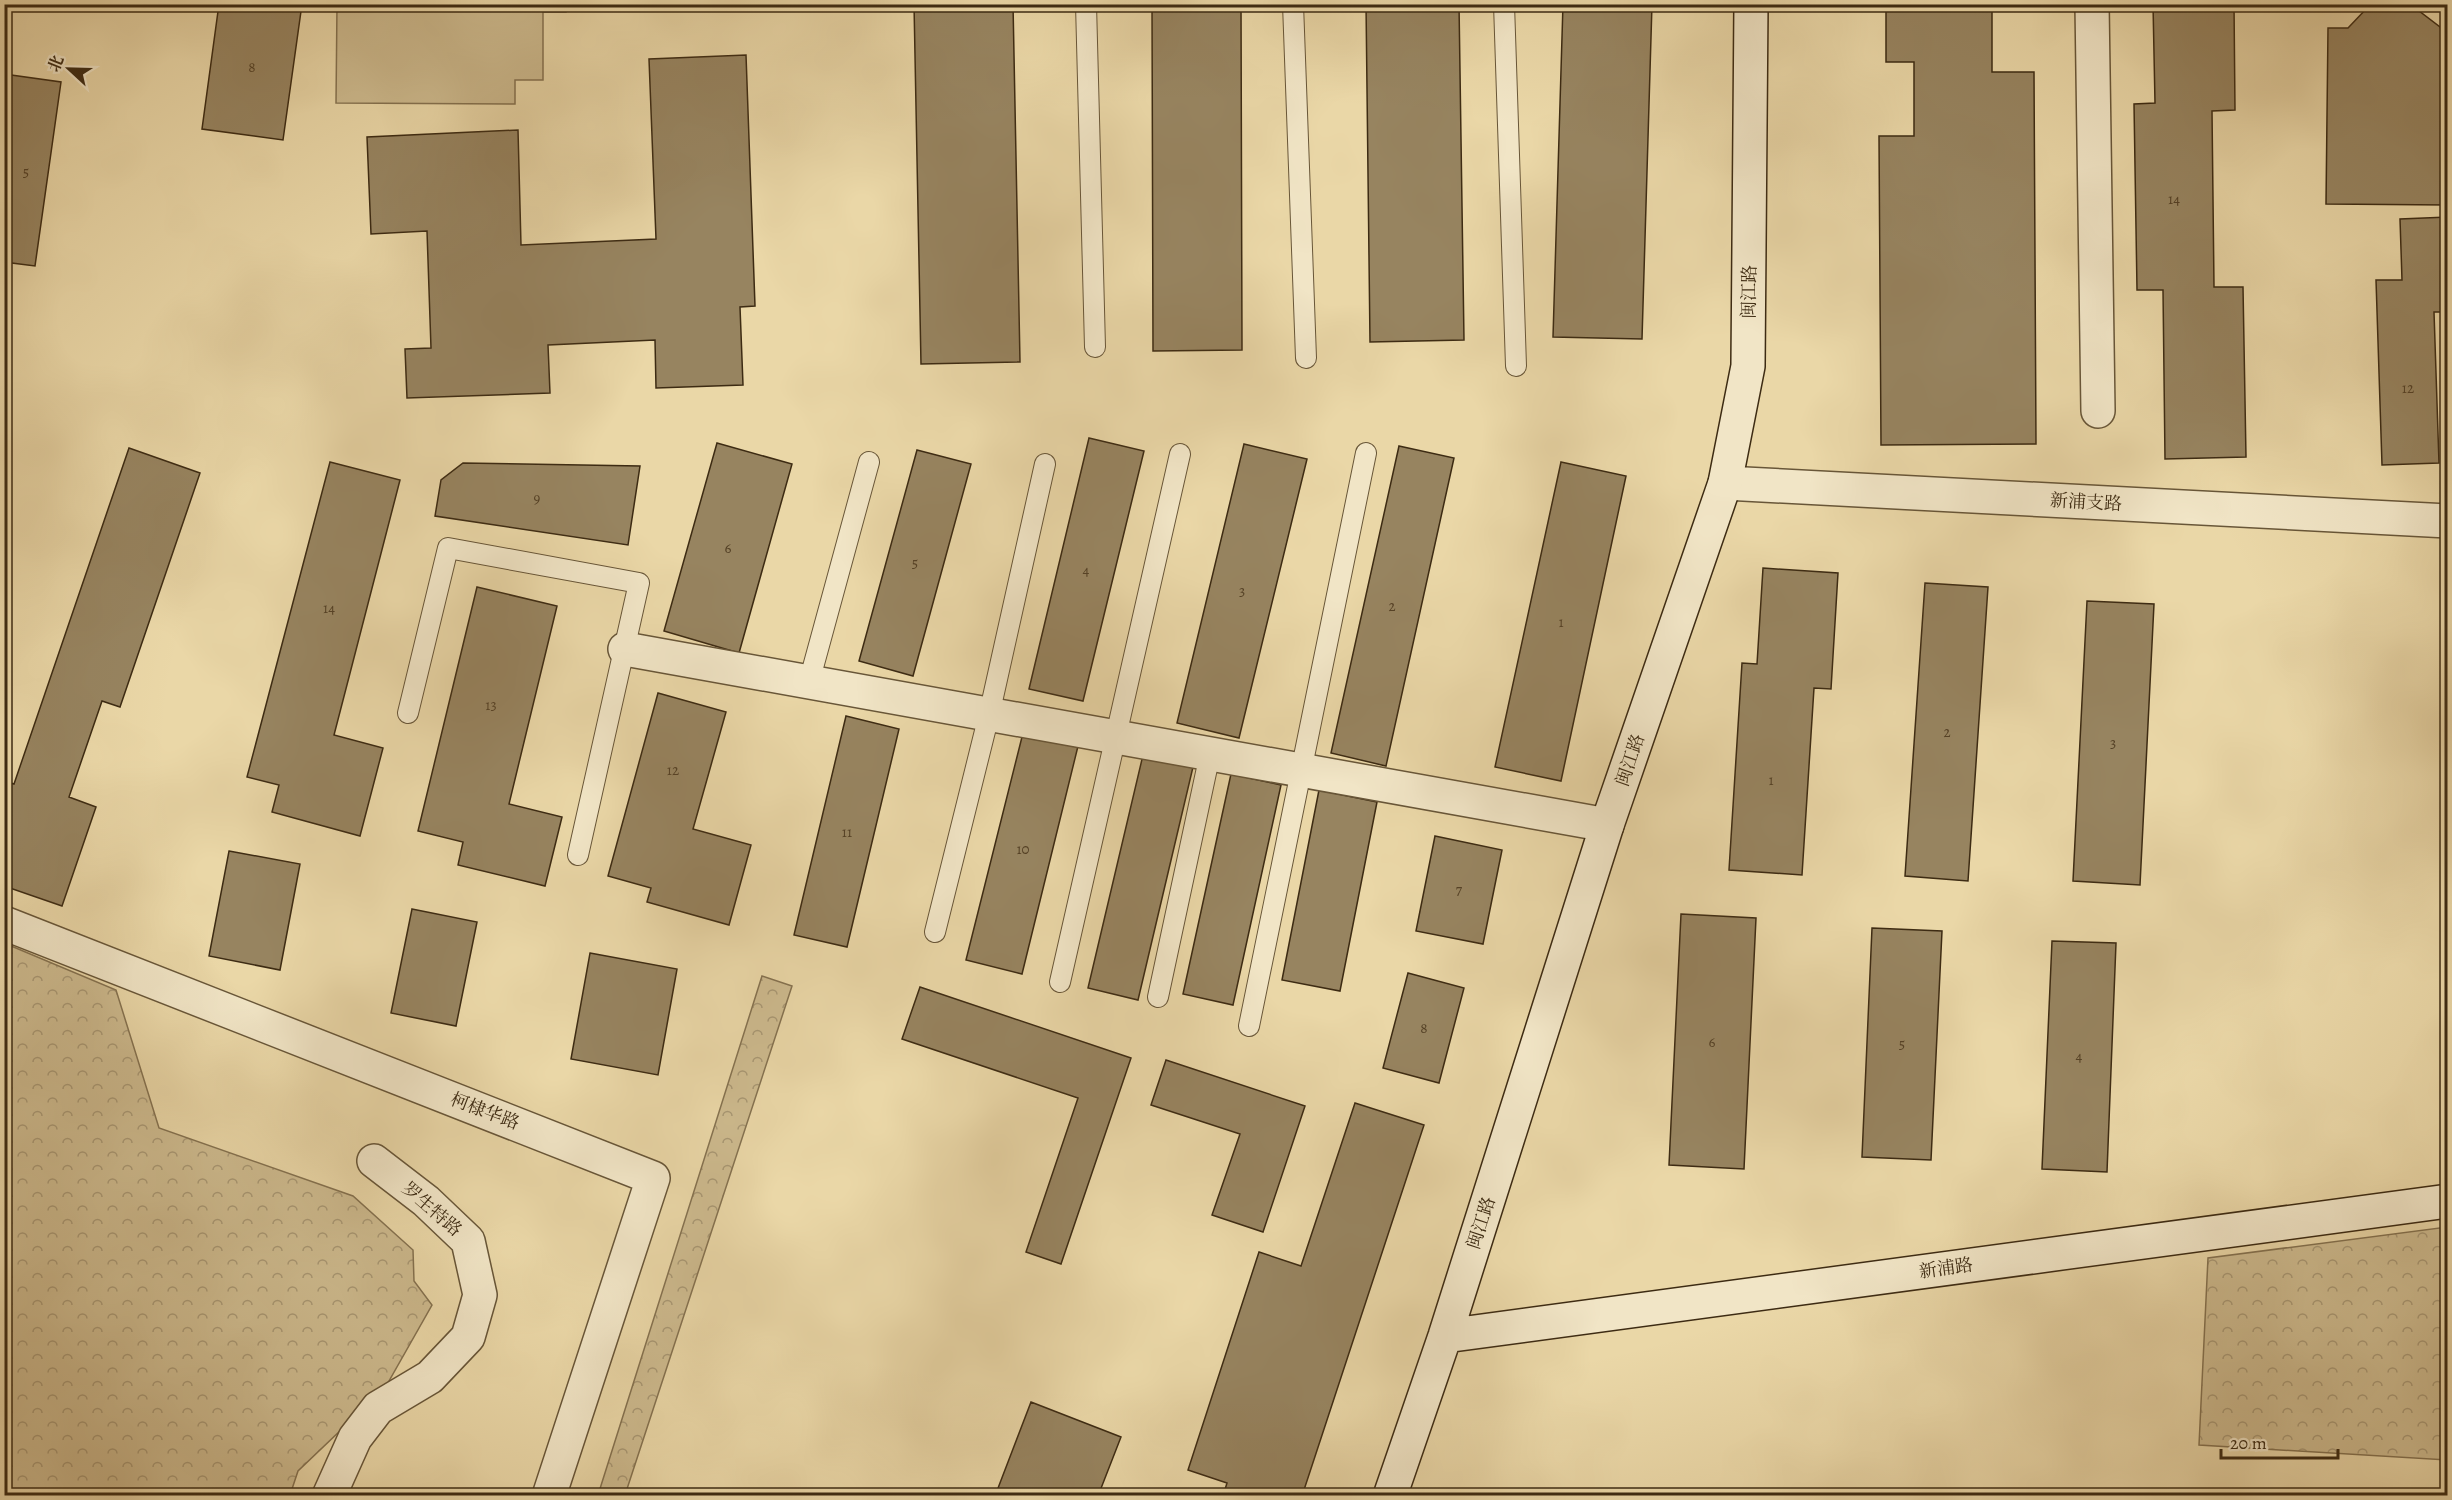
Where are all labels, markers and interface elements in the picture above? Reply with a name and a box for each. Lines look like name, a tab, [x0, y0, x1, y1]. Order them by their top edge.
north arrow	[39, 39, 99, 99]
text: 北	[43, 52, 69, 75]
house number: 8	[248, 57, 256, 77]
house number: 5	[23, 162, 29, 182]
house number: 14	[2168, 189, 2180, 209]
street label: 闽江路	[1737, 265, 1761, 319]
house number: 12	[2402, 378, 2414, 398]
house number: 9	[534, 488, 541, 508]
street label: 新浦支路	[2049, 488, 2123, 516]
house number: 6	[725, 538, 732, 558]
house number: 5	[912, 553, 918, 573]
house number: 4	[1083, 560, 1090, 580]
house number: 3	[1239, 581, 1245, 601]
house number: 2	[1388, 596, 1396, 616]
house number: 14	[323, 598, 335, 618]
house number: 1	[1558, 612, 1564, 632]
house number: 13	[485, 695, 497, 715]
house number: 2	[1943, 722, 1951, 742]
street label: 闽江路	[1610, 731, 1650, 789]
house number: 3	[2110, 733, 2116, 753]
house number: 12	[667, 760, 679, 780]
house number: 1	[1768, 770, 1774, 790]
house number: 11	[842, 822, 852, 842]
house number: 10	[1016, 839, 1030, 859]
house number: 7	[1456, 880, 1463, 900]
house number: 8	[1420, 1018, 1428, 1038]
house number: 6	[1709, 1032, 1716, 1052]
house number: 5	[1899, 1034, 1905, 1054]
house number: 4	[2076, 1046, 2083, 1066]
street label: 柯棣华路	[447, 1087, 523, 1135]
street label: 罗生特路	[397, 1176, 467, 1242]
street label: 闽江路	[1461, 1194, 1501, 1252]
street label: 新浦路	[1918, 1252, 1974, 1284]
scale bar	[2221, 1422, 2338, 1460]
text: 20 m	[2230, 1431, 2267, 1455]

